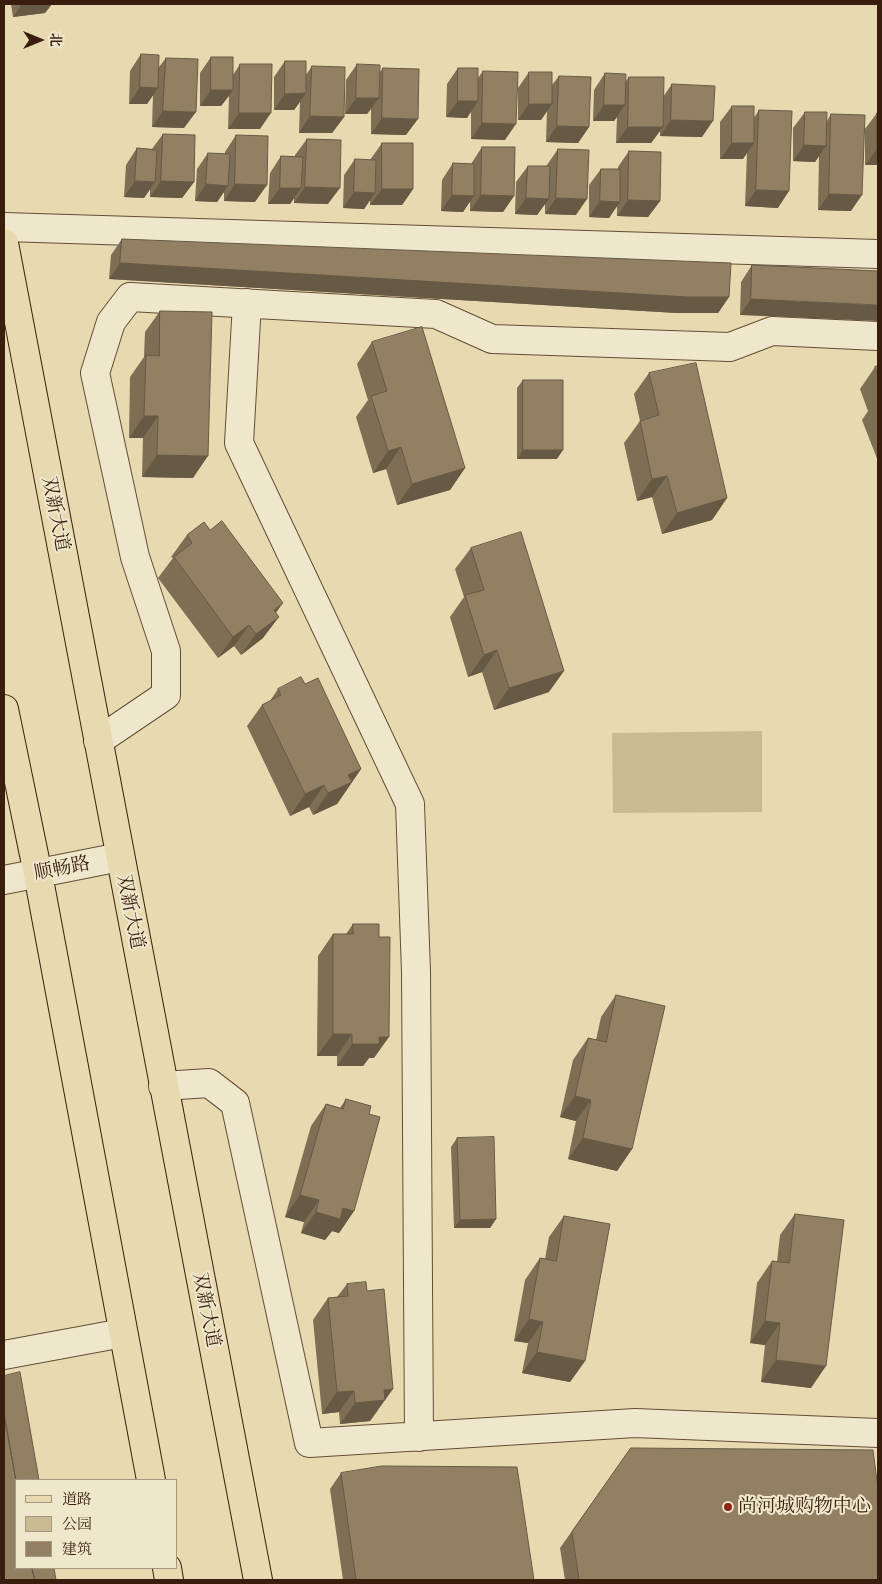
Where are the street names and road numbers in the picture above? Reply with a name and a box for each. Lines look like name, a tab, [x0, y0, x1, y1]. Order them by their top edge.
street label: 双新大道	[37, 475, 73, 553]
street label: 顺畅路	[32, 852, 92, 886]
street label: 双新大道	[112, 873, 148, 951]
street label: 双新大道	[188, 1271, 224, 1349]

